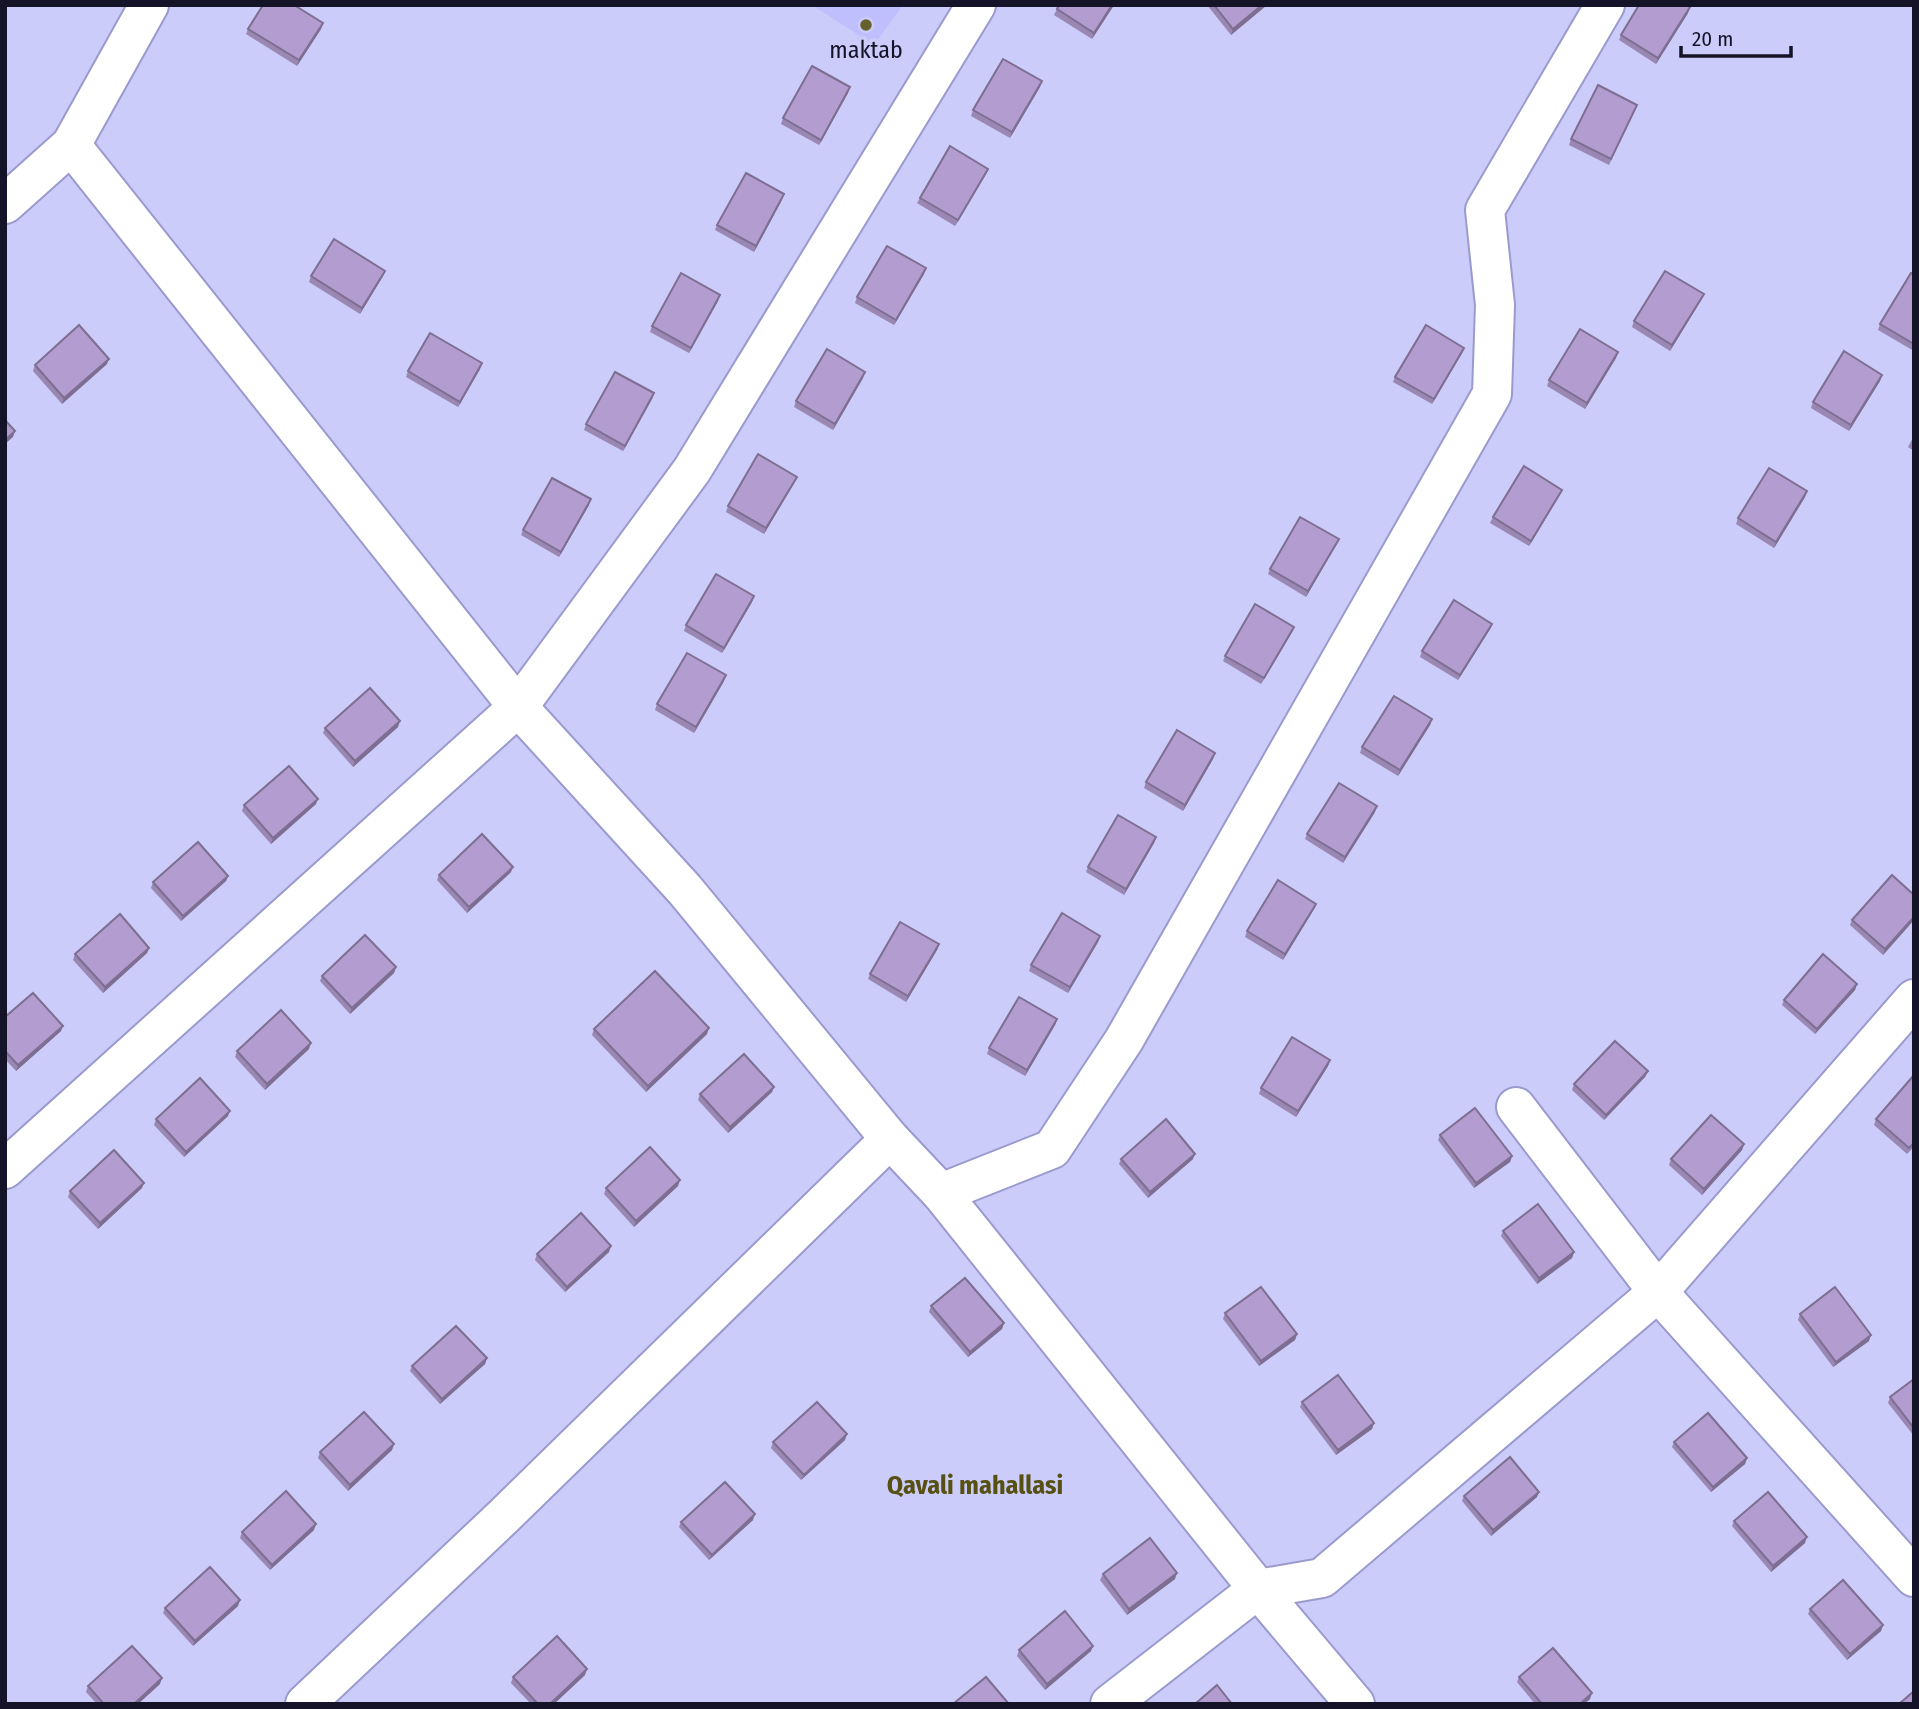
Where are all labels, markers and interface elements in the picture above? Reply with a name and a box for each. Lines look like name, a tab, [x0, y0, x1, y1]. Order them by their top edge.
scale bar	[1681, 14, 1791, 58]
marker: maktab	[858, 17, 874, 33]
text: 20 m	[1692, 26, 1733, 52]
place label: maktab	[829, 36, 903, 64]
district label: Qavali mahallasi	[887, 1470, 1063, 1501]

